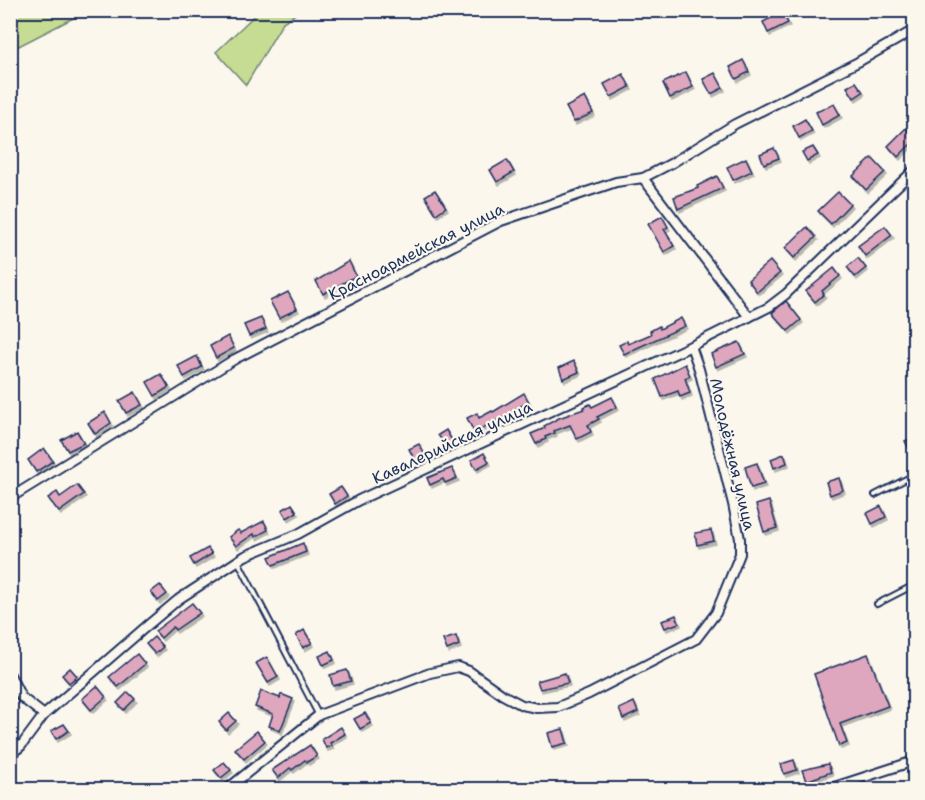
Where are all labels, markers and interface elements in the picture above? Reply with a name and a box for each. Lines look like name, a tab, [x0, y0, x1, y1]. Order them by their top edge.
street label: Красноармейская улица	[325, 198, 508, 305]
street label: Молодёжная улица	[705, 376, 760, 532]
street label: Кавалерийская улица	[369, 396, 536, 489]

